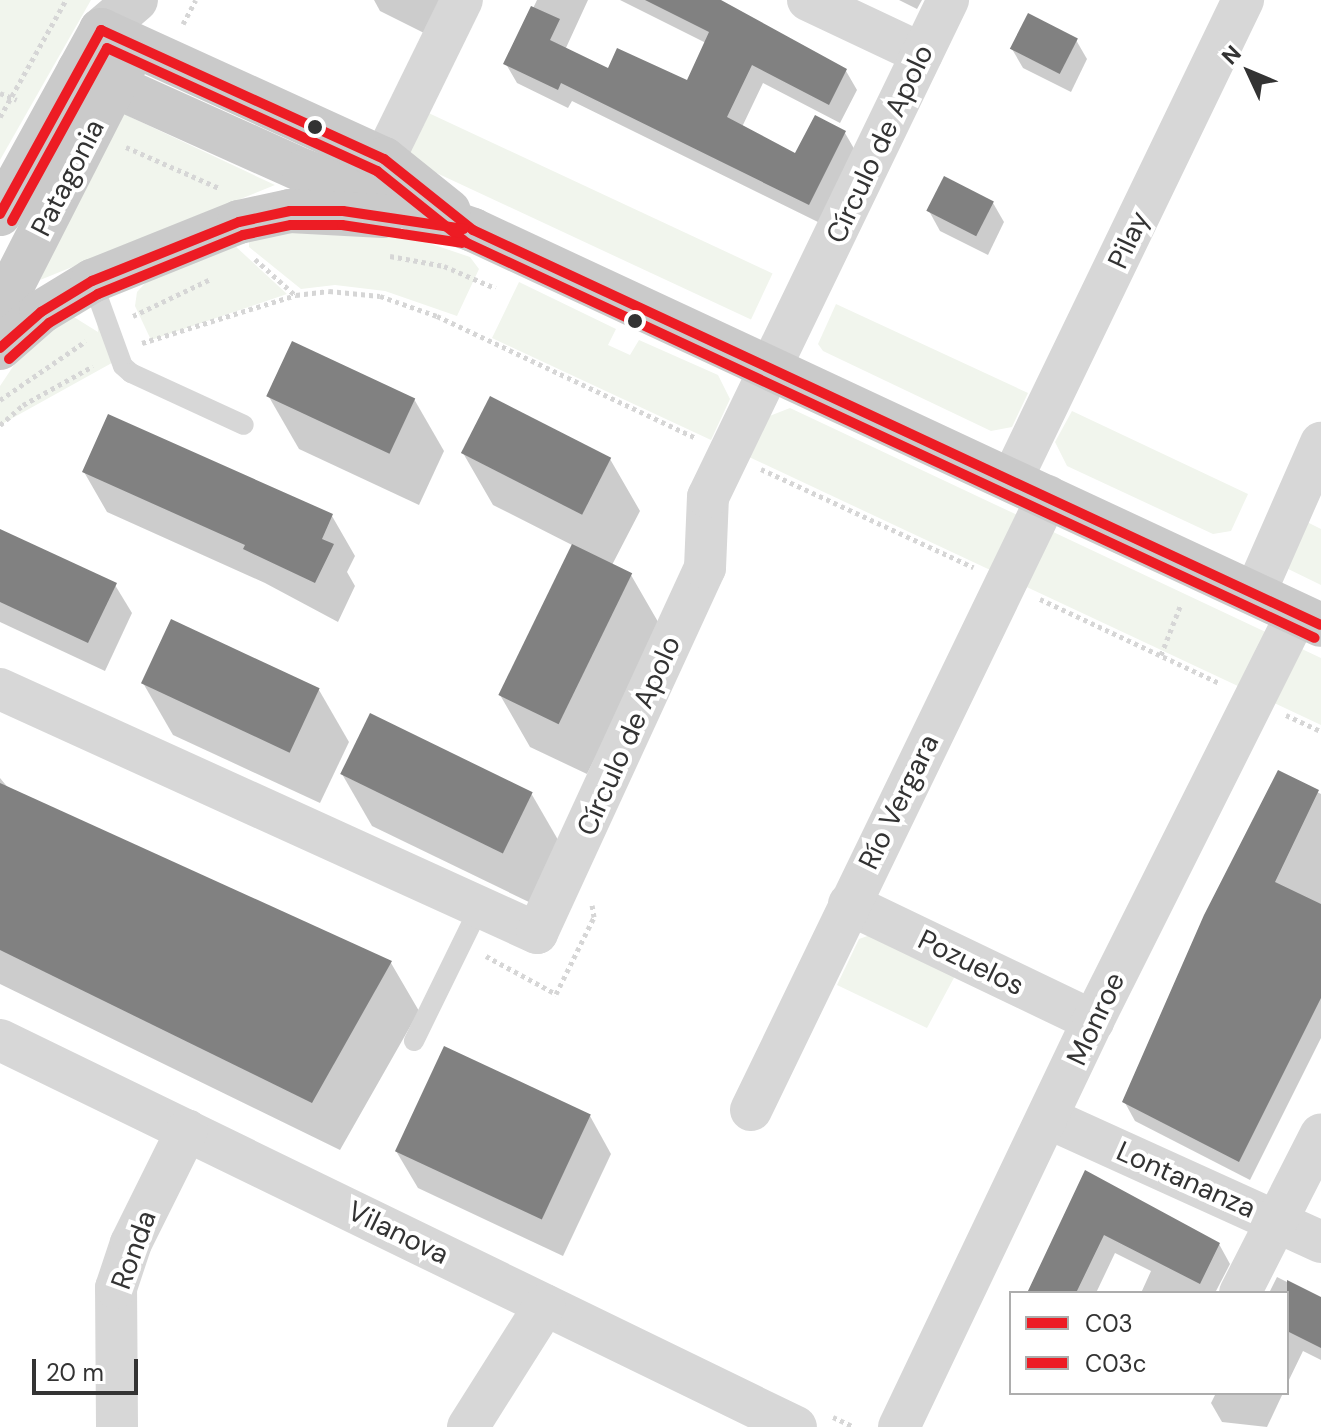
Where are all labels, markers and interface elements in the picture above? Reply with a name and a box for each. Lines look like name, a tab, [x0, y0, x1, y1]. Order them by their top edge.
north arrow	[1209, 32, 1289, 112]
street label: Círculo de Apolo	[819, 39, 941, 249]
text: N	[1215, 39, 1247, 71]
street label: Patagonia	[24, 114, 112, 242]
unlabelled marker	[307, 119, 323, 135]
street label: Pilay	[1101, 206, 1157, 274]
unlabelled marker	[627, 313, 643, 329]
street label: Círculo de Apolo	[570, 631, 688, 841]
street label: Río Vergara	[852, 729, 946, 875]
street label: Pozuelos	[913, 923, 1029, 1003]
street label: Monroe	[1060, 967, 1132, 1071]
street label: Lontananza	[1111, 1134, 1261, 1226]
street label: Vilanova	[342, 1194, 454, 1272]
street label: Ronda	[104, 1206, 164, 1294]
legend	[1009, 1291, 1289, 1395]
text: C03	[1085, 1308, 1133, 1339]
scale bar	[36, 1343, 142, 1393]
text: C03c	[1085, 1348, 1147, 1379]
text: 20 m	[46, 1357, 104, 1388]

